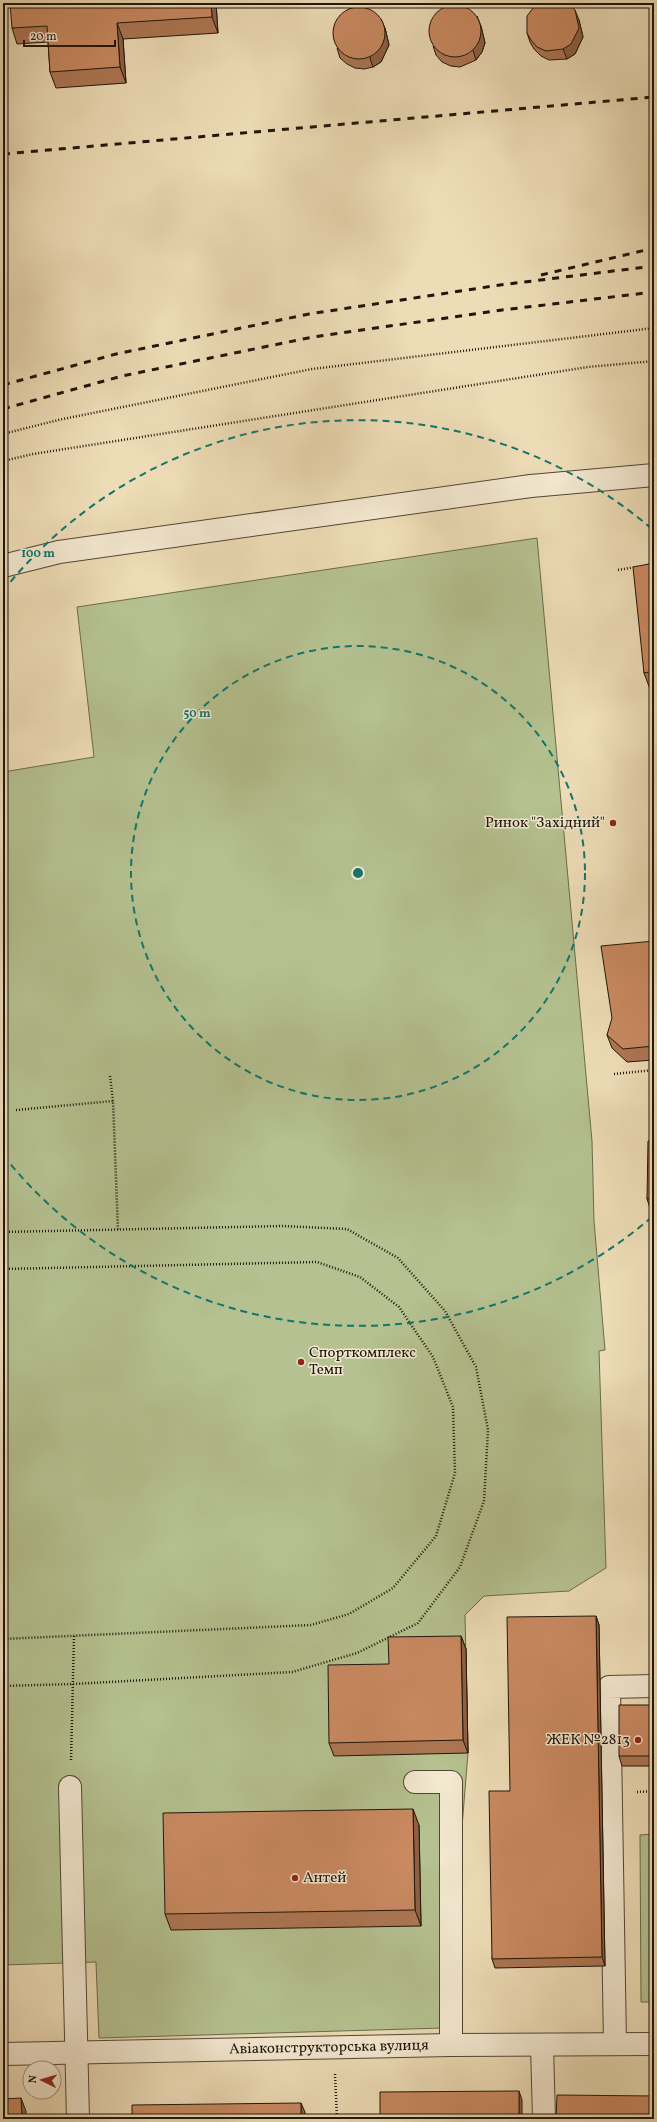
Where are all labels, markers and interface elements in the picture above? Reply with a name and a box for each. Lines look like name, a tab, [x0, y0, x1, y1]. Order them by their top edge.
scale bar	[24, 22, 115, 48]
text: 20 m	[30, 29, 57, 45]
text: 100 m	[21, 546, 55, 562]
text: 50 m	[183, 706, 211, 722]
place label: Ринок "Західний"	[485, 813, 605, 834]
marker: Ринок "Західний"	[608, 818, 618, 828]
centre of rings	[351, 866, 365, 880]
place label: Спорткомплекс Темп	[309, 1343, 416, 1381]
marker: Спорткомплекс Темп	[296, 1357, 306, 1367]
place label: ЖЕК №2813	[547, 1730, 630, 1751]
marker: ЖЕК №2813	[633, 1735, 643, 1745]
place label: Антей	[303, 1868, 346, 1889]
marker: Антей	[290, 1873, 300, 1883]
street label: Авіаконструкторська вулиця	[229, 2035, 429, 2060]
north arrow	[22, 2060, 62, 2100]
text: N	[26, 2075, 41, 2084]

